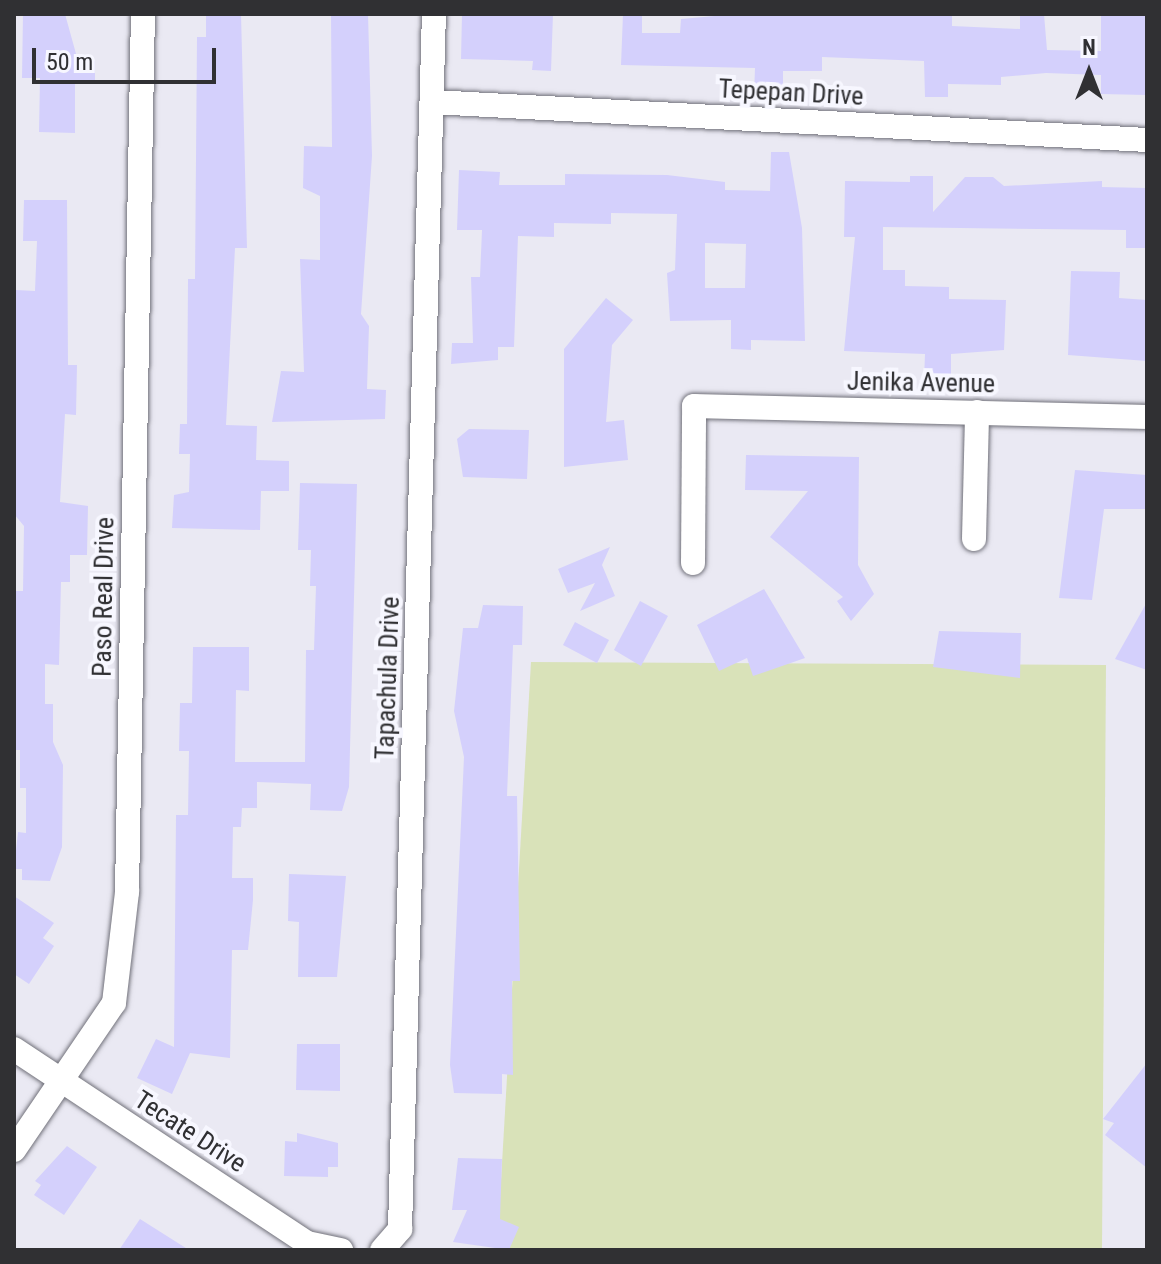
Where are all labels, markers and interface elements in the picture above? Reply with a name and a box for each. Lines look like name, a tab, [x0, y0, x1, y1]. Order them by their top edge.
scale bar	[36, 32, 220, 82]
north arrow	[1049, 32, 1129, 112]
text: N	[1082, 35, 1096, 60]
text: 50 m	[46, 48, 93, 76]
street label: Tepepan Drive	[718, 74, 864, 112]
street label: Jenika Avenue	[847, 366, 995, 400]
street label: Paso Real Drive	[87, 517, 121, 677]
street label: Tapachula Drive	[370, 596, 406, 760]
street label: Tecate Drive	[128, 1084, 252, 1180]

